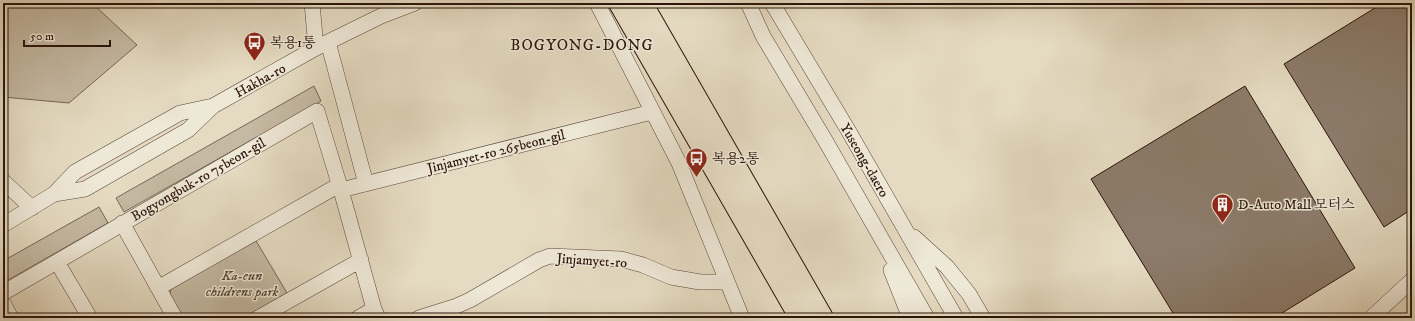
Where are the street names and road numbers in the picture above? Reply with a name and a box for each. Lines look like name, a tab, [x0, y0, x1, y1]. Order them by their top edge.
street label: Hakha-ro	[232, 59, 289, 102]
street label: Yuseong-daero	[836, 120, 893, 201]
street label: Jinjamyet-ro 265beon-gil	[423, 126, 568, 178]
street label: Bogyongbuk-ro 75beon-gil	[128, 134, 270, 226]
street label: Jinjamyet-ro	[554, 249, 628, 272]

